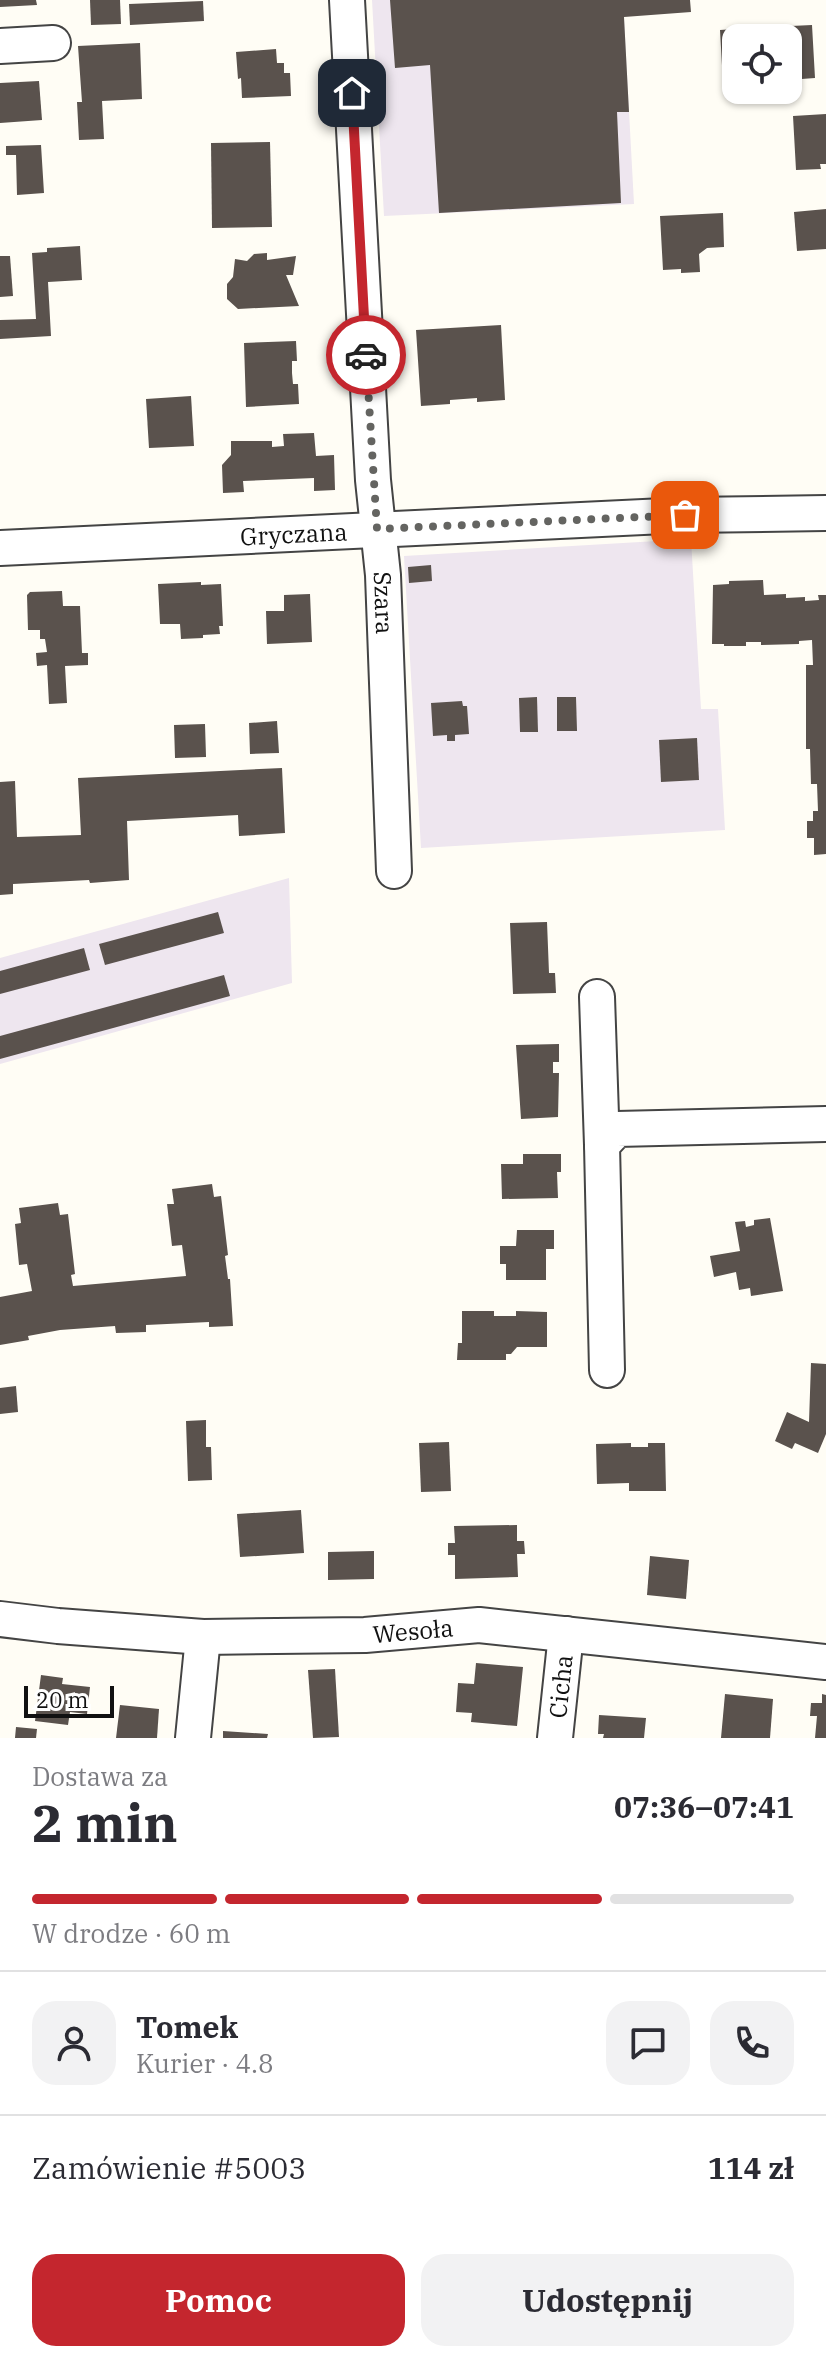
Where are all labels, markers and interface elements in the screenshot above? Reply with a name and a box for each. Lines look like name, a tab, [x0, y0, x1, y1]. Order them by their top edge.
map controls	[722, 24, 802, 104]
button: locate	[722, 24, 802, 104]
pin	[318, 59, 386, 127]
icon: home	[330, 71, 374, 115]
courier	[326, 315, 406, 395]
icon: car	[344, 333, 388, 377]
pin	[651, 481, 719, 549]
icon: bag	[663, 493, 707, 537]
street label: Gryczana	[239, 515, 348, 552]
street label: Szara	[367, 571, 401, 635]
street label: Wesoła	[371, 1611, 455, 1650]
street label: Cicha	[541, 1653, 580, 1720]
scale bar	[24, 1682, 114, 1718]
text: 20 m	[36, 1685, 88, 1714]
text: Dostawa za	[32, 1759, 168, 1793]
text: 07:36–07:41	[614, 1787, 794, 1826]
text: 2 min	[32, 1789, 178, 1856]
text: W drodze · 60 m	[32, 1916, 231, 1950]
button: person	[32, 2001, 116, 2085]
button: chat	[606, 2001, 690, 2085]
button: phone	[710, 2001, 794, 2085]
text: Tomek	[136, 2007, 238, 2046]
text: Kurier · 4.8	[136, 2046, 274, 2080]
text: Zamówienie #5003	[32, 2148, 306, 2187]
text: 114 zł	[708, 2148, 794, 2187]
button: Pomoc	[32, 2254, 405, 2346]
button: Udostępnij	[421, 2254, 794, 2346]

